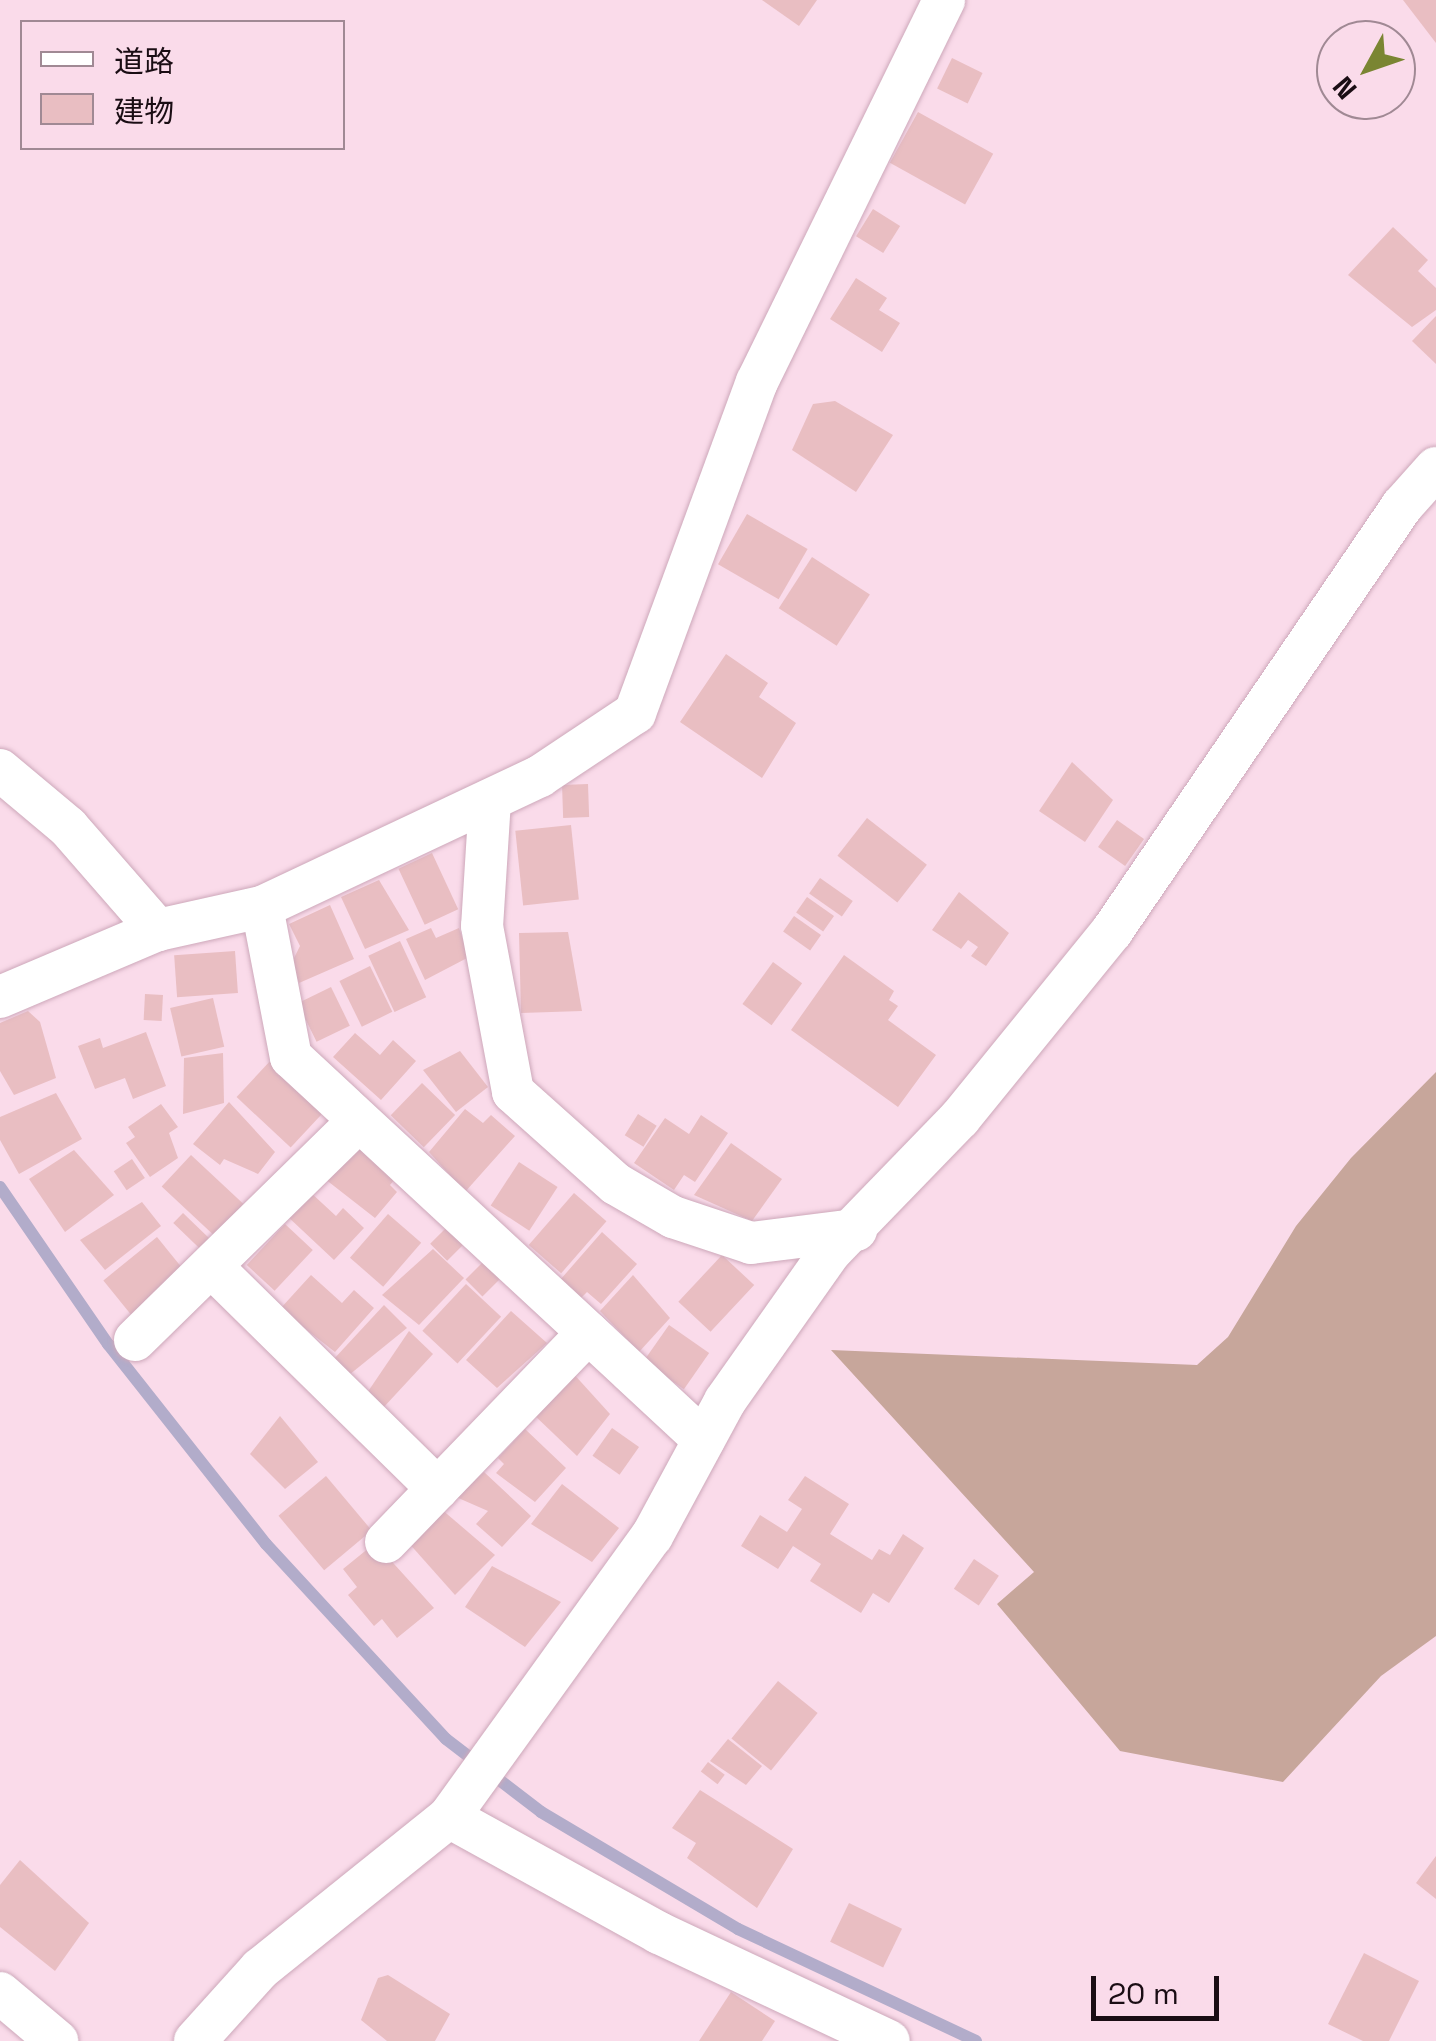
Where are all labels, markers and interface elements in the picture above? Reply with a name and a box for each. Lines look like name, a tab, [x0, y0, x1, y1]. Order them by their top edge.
legend	[20, 20, 345, 150]
north arrow	[1316, 20, 1416, 120]
text: 道路	[114, 42, 174, 81]
text: N	[1325, 69, 1364, 107]
text: 建物	[114, 92, 174, 131]
scale bar	[1096, 1956, 1224, 2018]
text: 20 m	[1108, 1974, 1179, 2013]

